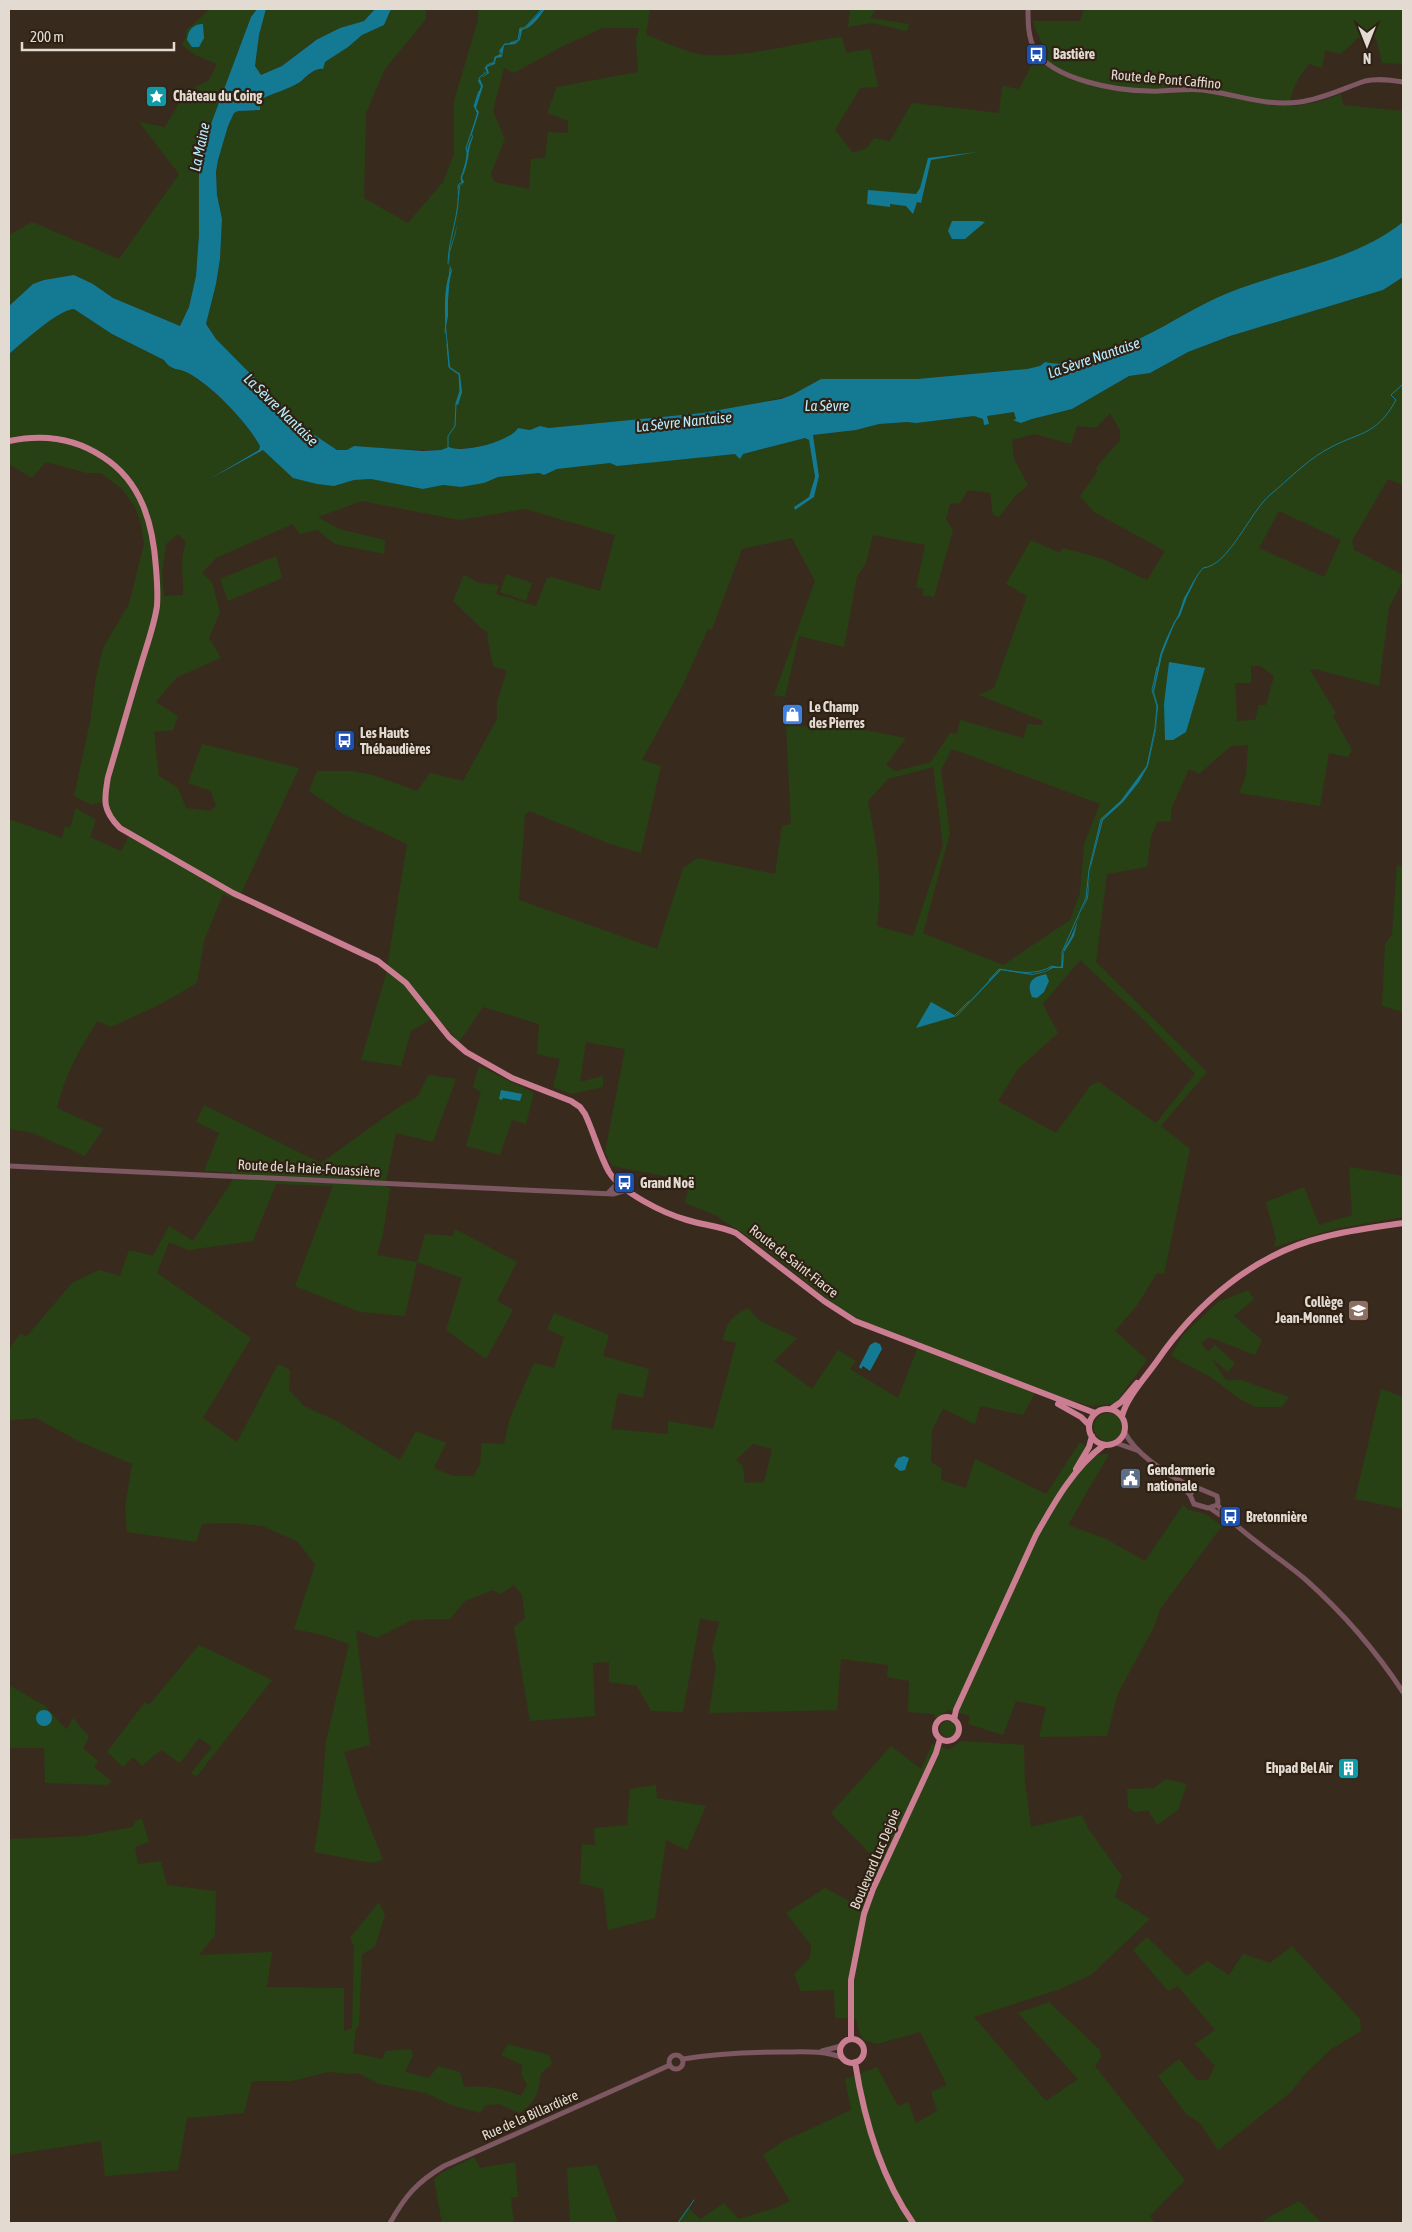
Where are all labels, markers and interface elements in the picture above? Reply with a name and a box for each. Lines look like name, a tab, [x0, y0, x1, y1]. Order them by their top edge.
scale bar	[22, 20, 175, 52]
north arrow	[1342, 20, 1392, 70]
text: 200 m	[30, 28, 64, 45]
bus stop icon: Bastière	[1025, 42, 1049, 66]
place label: Bastière	[1053, 46, 1095, 62]
text: N	[1363, 50, 1371, 66]
street label: Route de Pont Caffino	[1110, 66, 1222, 92]
place icon: Château du Coing	[145, 84, 169, 108]
place label: Château du Coing	[173, 88, 263, 104]
water label: La Maine	[186, 121, 213, 173]
water label: La Sèvre Nantaise	[1045, 334, 1142, 381]
water label: La Sèvre Nantaise	[241, 370, 322, 449]
water label: La Sèvre	[805, 397, 850, 414]
water label: La Sèvre Nantaise	[635, 408, 733, 435]
place label: Le Champ des Pierres	[809, 699, 865, 731]
shop icon: Le Champ des Pierres	[781, 703, 805, 727]
place label: Les Hauts Thébaudières	[360, 725, 431, 757]
bus stop icon: Les Hauts Thébaudières	[332, 729, 356, 753]
street label: Route de la Haie-Fouassière	[237, 1156, 381, 1180]
bus stop icon: Grand Noë	[612, 1171, 636, 1195]
place label: Grand Noë	[640, 1175, 694, 1191]
street label: Route de Saint-Fiacre	[746, 1221, 842, 1301]
place label: Collège Jean-Monnet	[1274, 1294, 1343, 1326]
school or university icon: Collège Jean-Monnet	[1347, 1298, 1371, 1322]
place label: Gendarmerie nationale	[1147, 1462, 1215, 1494]
public building icon: Gendarmerie nationale	[1119, 1466, 1143, 1490]
bus stop icon: Bretonnière	[1218, 1505, 1242, 1529]
place label: Bretonnière	[1246, 1509, 1307, 1525]
building icon: Ehpad Bel Air	[1337, 1756, 1361, 1780]
place label: Ehpad Bel Air	[1266, 1760, 1334, 1776]
street label: Boulevard Luc Dejoie	[847, 1806, 903, 1912]
street label: Rue de la Billardière	[479, 2087, 581, 2143]

